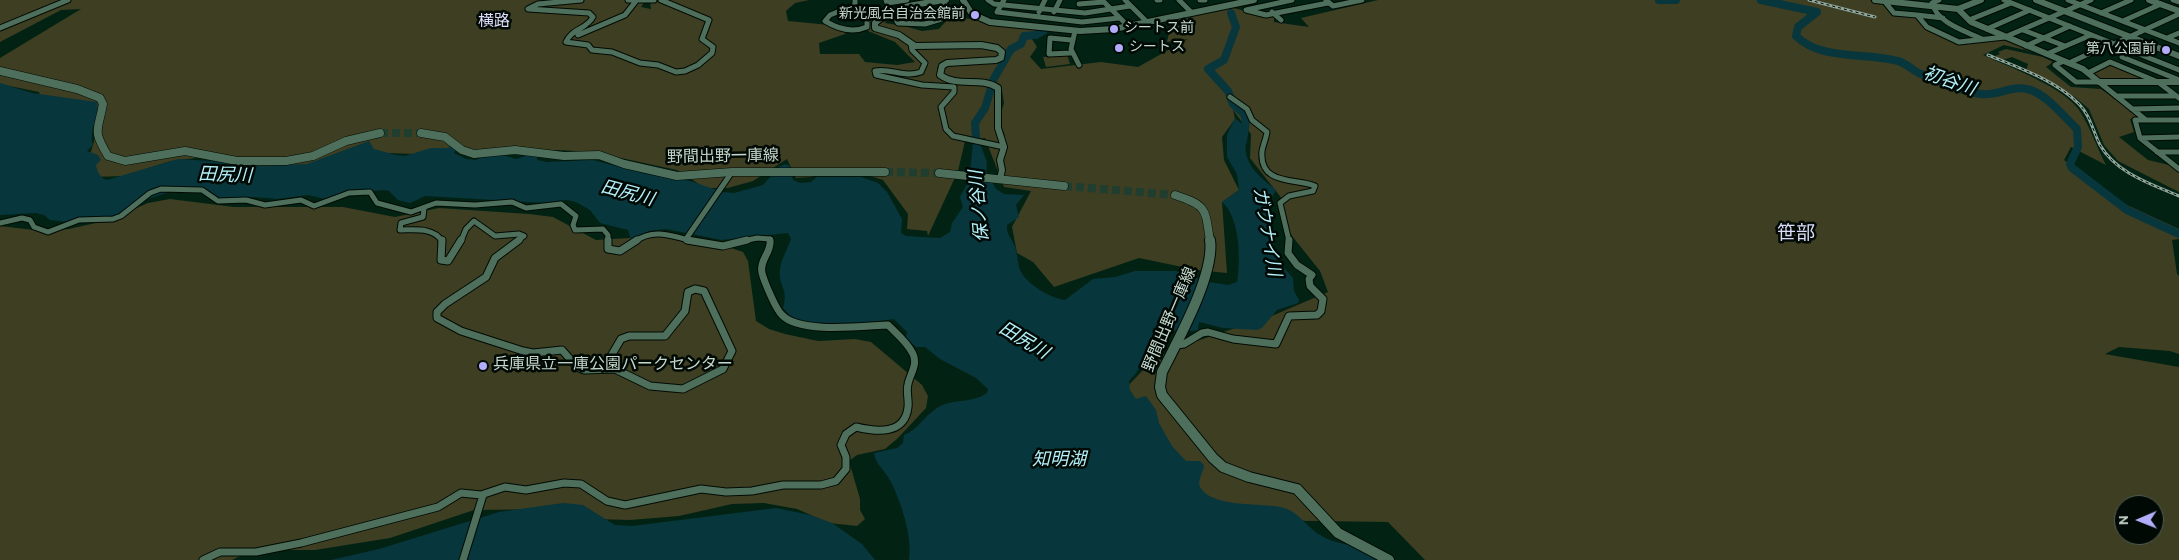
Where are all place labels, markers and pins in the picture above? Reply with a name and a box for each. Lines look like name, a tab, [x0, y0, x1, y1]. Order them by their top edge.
place label: 新光風台自治会館前	[839, 7, 965, 23]
marker: 新光風台自治会館前	[969, 9, 981, 21]
place label: シートス前	[1124, 21, 1194, 37]
marker: シートス前	[1108, 23, 1120, 35]
place label: シートス	[1129, 40, 1185, 56]
marker: シートス	[1113, 42, 1125, 54]
place label: 第八公園前	[2086, 42, 2156, 58]
marker: 第八公園前	[2160, 44, 2172, 56]
place label: 兵庫県立一庫公園パークセンター	[493, 356, 733, 376]
marker: 兵庫県立一庫公園パークセンター	[477, 360, 489, 372]

